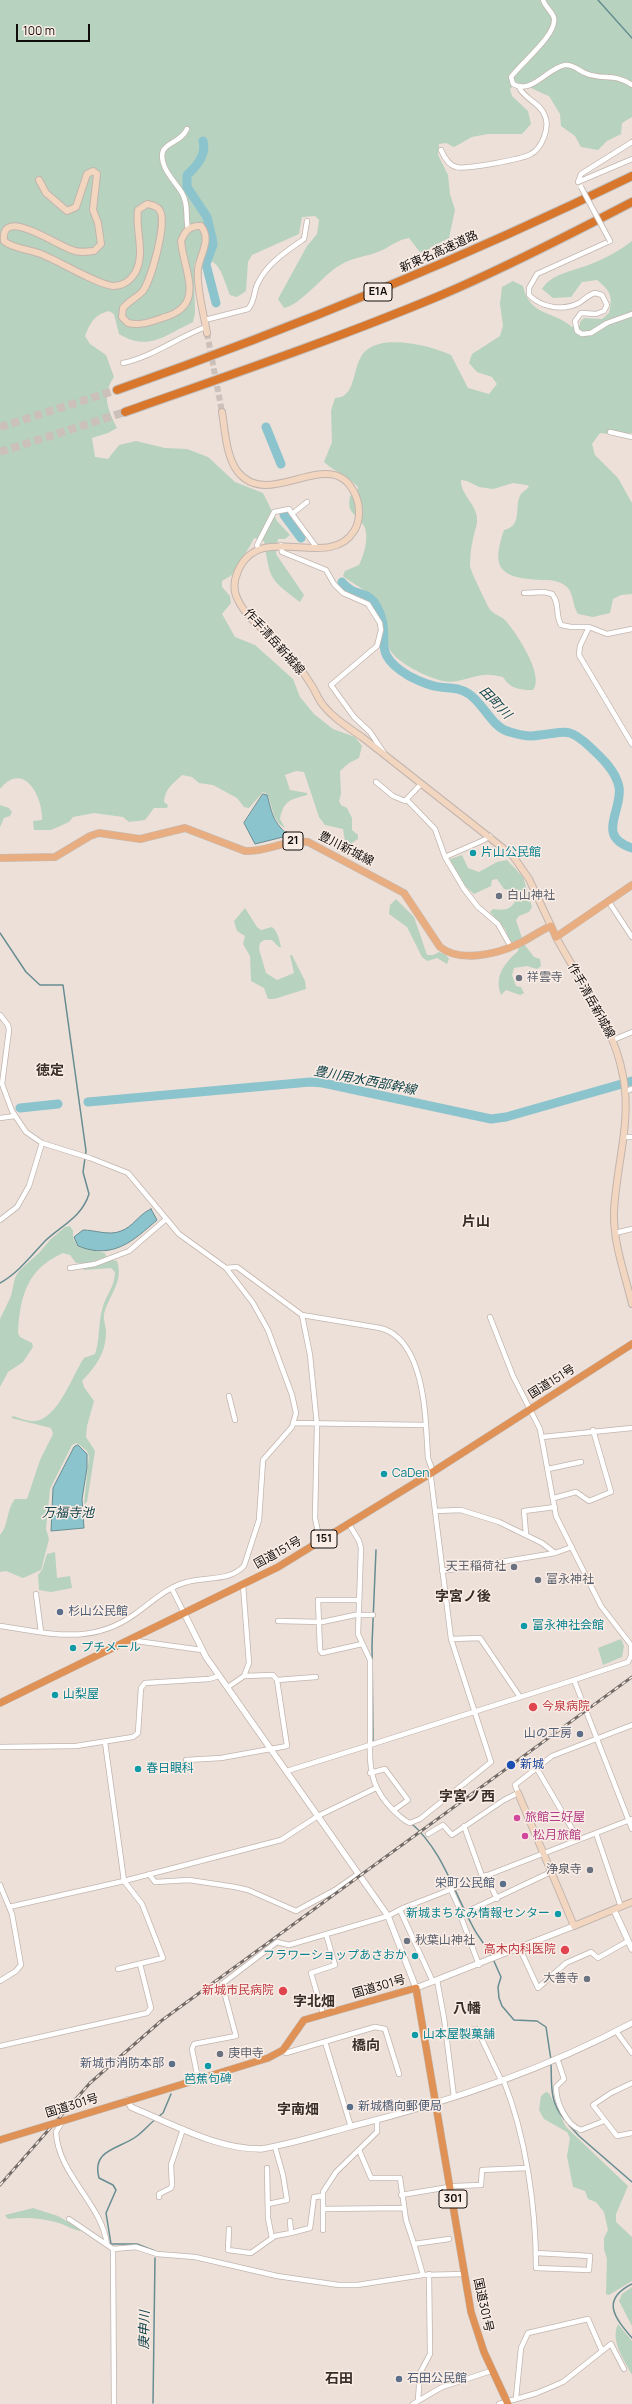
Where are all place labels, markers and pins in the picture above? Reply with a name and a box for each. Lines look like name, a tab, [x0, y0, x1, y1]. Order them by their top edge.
place label: 片山公民館	[481, 846, 541, 860]
marker: 片山公民館	[468, 848, 478, 858]
place label: 白山神社	[507, 889, 555, 903]
marker: 白山神社	[494, 891, 504, 901]
place label: 祥雲寺	[527, 971, 563, 985]
marker: 祥雲寺	[514, 973, 524, 983]
place label: CaDen	[392, 1467, 429, 1481]
marker: CaDen	[379, 1469, 389, 1479]
place label: 天王稲荷社	[446, 1560, 506, 1574]
marker: 天王稲荷社	[509, 1562, 519, 1572]
place label: 富永神社	[546, 1573, 594, 1587]
marker: 富永神社	[533, 1575, 543, 1585]
place label: 杉山公民館	[68, 1605, 128, 1619]
marker: 杉山公民館	[55, 1607, 65, 1617]
place label: 富永神社会館	[532, 1619, 604, 1633]
marker: 富永神社会館	[519, 1621, 529, 1631]
place label: プチメール	[81, 1641, 141, 1655]
marker: プチメール	[68, 1643, 78, 1653]
place label: 山梨屋	[63, 1688, 99, 1702]
marker: 山梨屋	[50, 1690, 60, 1700]
place label: 今泉病院	[542, 1700, 590, 1714]
marker: 今泉病院	[527, 1701, 539, 1713]
place label: 山の工房	[524, 1727, 572, 1741]
marker: 山の工房	[575, 1729, 585, 1739]
place label: 新城	[520, 1758, 544, 1772]
marker: 新城	[505, 1759, 517, 1771]
place label: 春日眼科	[146, 1762, 194, 1776]
marker: 春日眼科	[133, 1764, 143, 1774]
place label: 旅館三好屋	[525, 1811, 585, 1825]
marker: 旅館三好屋	[512, 1813, 522, 1823]
place label: 松月旅館	[533, 1829, 581, 1843]
marker: 松月旅館	[520, 1831, 530, 1841]
place label: 浄泉寺	[546, 1863, 582, 1877]
marker: 浄泉寺	[585, 1865, 595, 1875]
place label: 栄町公民館	[435, 1877, 495, 1891]
marker: 栄町公民館	[498, 1879, 508, 1889]
place label: 新城まちなみ情報センター	[406, 1907, 550, 1921]
marker: 新城まちなみ情報センター	[553, 1909, 563, 1919]
place label: 秋葉山神社	[415, 1934, 475, 1948]
marker: 秋葉山神社	[402, 1936, 412, 1946]
place label: 高木内科医院	[484, 1943, 556, 1957]
marker: 高木内科医院	[559, 1944, 571, 1956]
place label: フラワーショップあさおか	[263, 1949, 407, 1963]
marker: フラワーショップあさおか	[410, 1951, 420, 1961]
place label: 大善寺	[543, 1972, 579, 1986]
marker: 大善寺	[582, 1974, 592, 1984]
place label: 新城市民病院	[202, 1984, 274, 1998]
marker: 新城市民病院	[277, 1985, 289, 1997]
place label: 山本屋製菓舗	[423, 2028, 495, 2042]
marker: 山本屋製菓舗	[410, 2030, 420, 2040]
place label: 庚申寺	[228, 2047, 264, 2061]
marker: 庚申寺	[215, 2049, 225, 2059]
place label: 新城市消防本部	[80, 2057, 164, 2071]
marker: 新城市消防本部	[167, 2059, 177, 2069]
marker: 芭蕉句碑	[203, 2061, 213, 2071]
place label: 芭蕉句碑	[184, 2073, 232, 2087]
place label: 新城橋向郵便局	[358, 2100, 442, 2114]
marker: 新城橋向郵便局	[345, 2102, 355, 2112]
place label: 石田公民館	[407, 2372, 467, 2386]
marker: 石田公民館	[394, 2374, 404, 2384]

